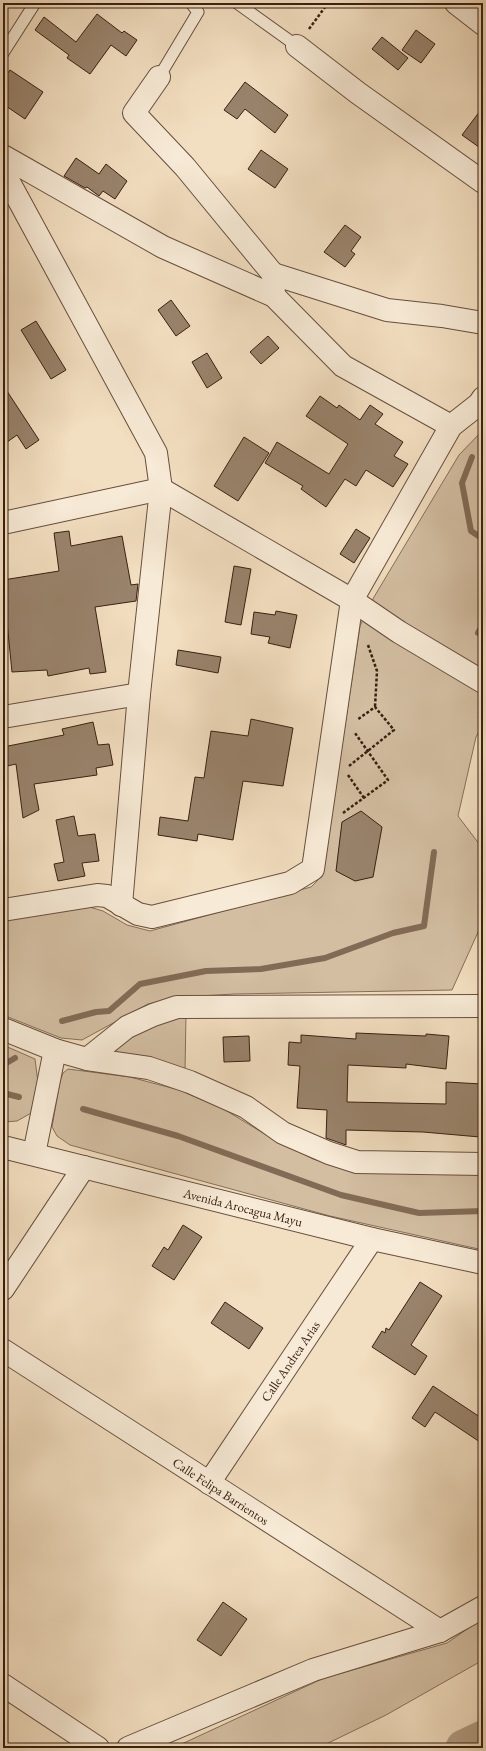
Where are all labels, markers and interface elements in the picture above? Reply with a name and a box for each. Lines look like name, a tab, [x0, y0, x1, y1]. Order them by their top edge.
street label: Avenida Arocagua Mayu	[180, 1184, 304, 1231]
street label: Calle Andrea Arias	[257, 1318, 324, 1405]
street label: Calle Felipa Barrientos	[169, 1454, 272, 1529]

